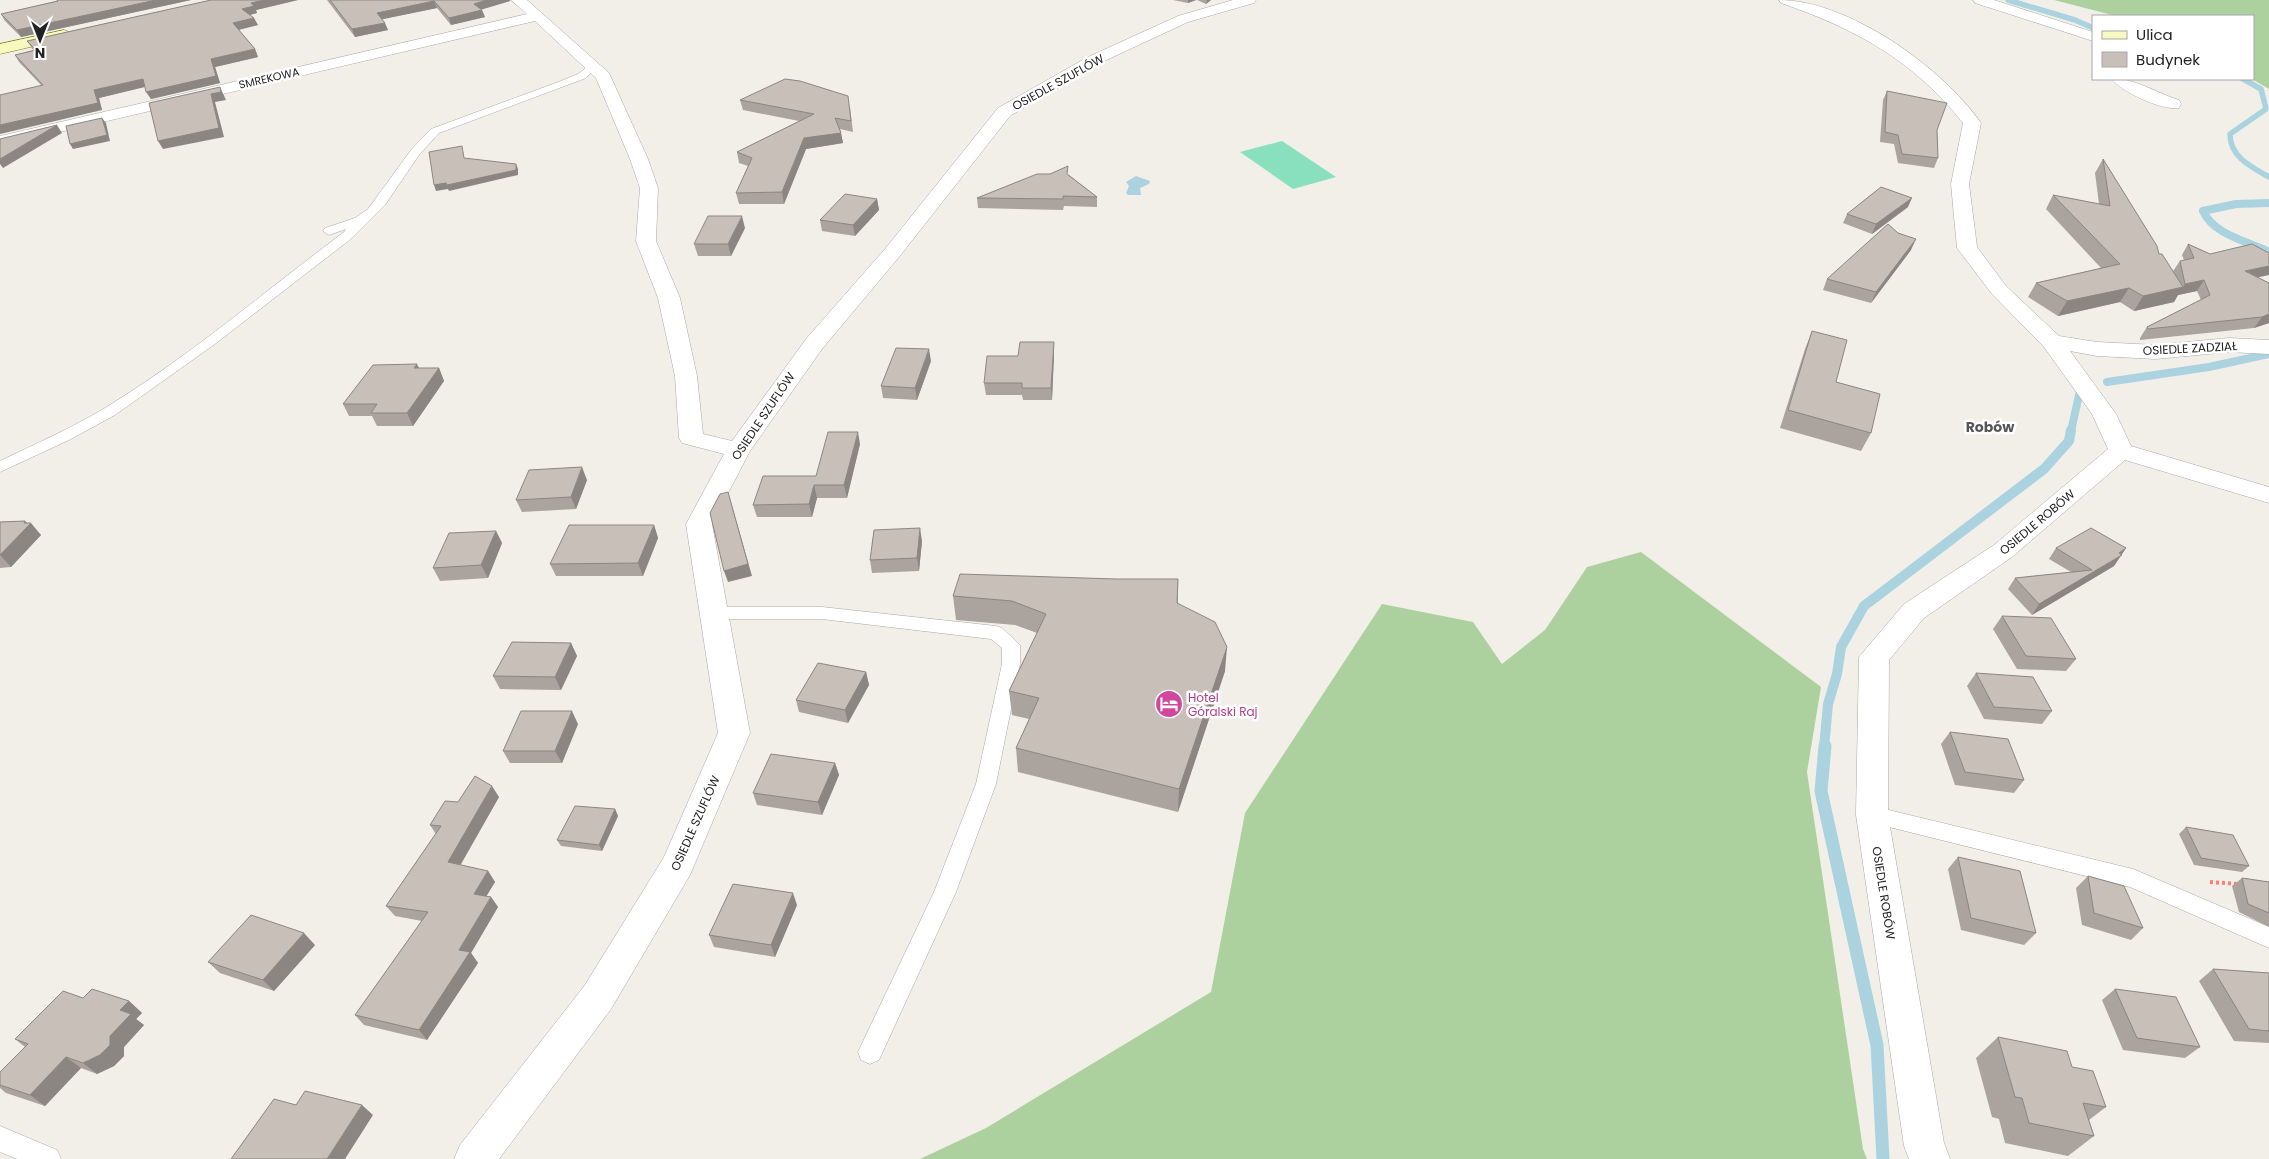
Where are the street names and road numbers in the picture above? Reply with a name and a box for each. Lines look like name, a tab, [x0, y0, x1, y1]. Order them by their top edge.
street label: OSIEDLE SZUFLÓW	[1009, 50, 1107, 114]
street label: SMREKOWA	[237, 63, 301, 93]
street label: OSIEDLE ZADZIAŁ	[2142, 337, 2238, 359]
street label: OSIEDLE SZUFLÓW	[727, 368, 799, 463]
street label: OSIEDLE ROBÓW	[1996, 485, 2079, 559]
street label: OSIEDLE SZUFLÓW	[666, 772, 724, 873]
street label: OSIEDLE ROBÓW	[1868, 845, 1900, 941]

